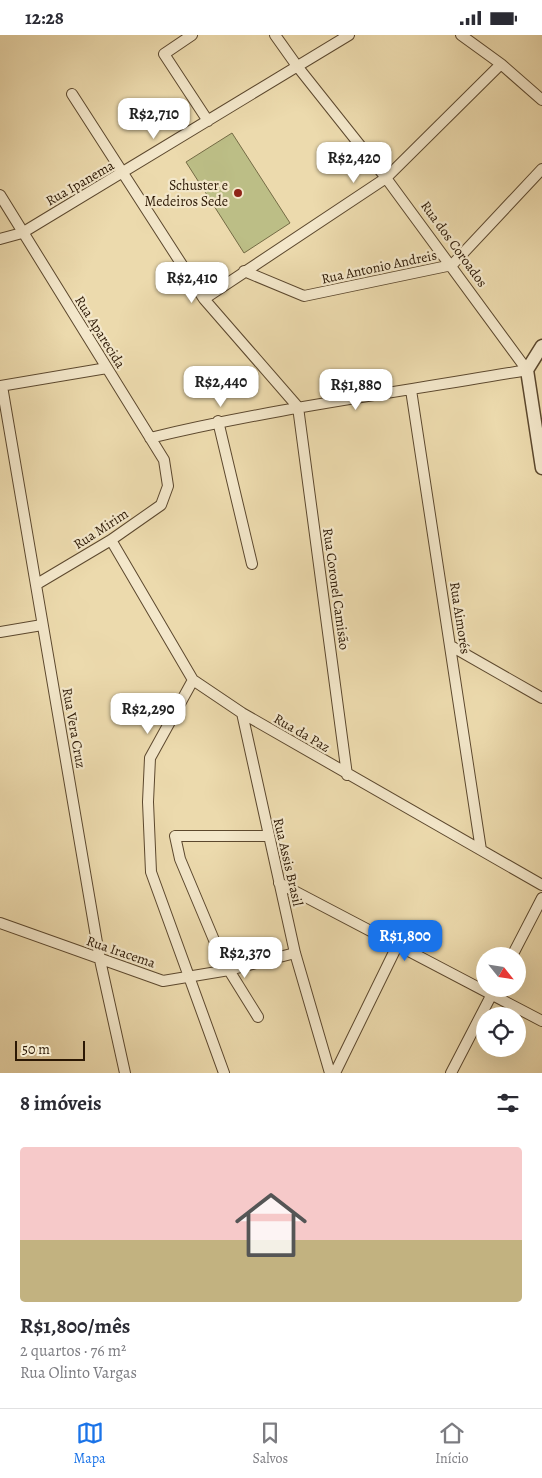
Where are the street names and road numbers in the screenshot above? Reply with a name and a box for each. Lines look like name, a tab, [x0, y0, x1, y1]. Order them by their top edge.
street label: Rua Ipanema	[42, 156, 118, 210]
street label: Rua dos Coroados	[416, 197, 492, 291]
street label: Rua Antonio Andreis	[319, 245, 439, 289]
street label: Rua Aparecida	[70, 292, 130, 372]
street label: Rua Mirim	[70, 504, 132, 554]
street label: Rua Coronel Camisão	[318, 527, 354, 651]
street label: Rua Aimorés	[445, 581, 475, 655]
street label: Rua Vera Cruz	[58, 686, 90, 770]
street label: Rua da Paz	[270, 709, 334, 757]
street label: Rua Assis Brasil	[269, 816, 307, 908]
street label: Rua Iracema	[84, 931, 158, 973]

